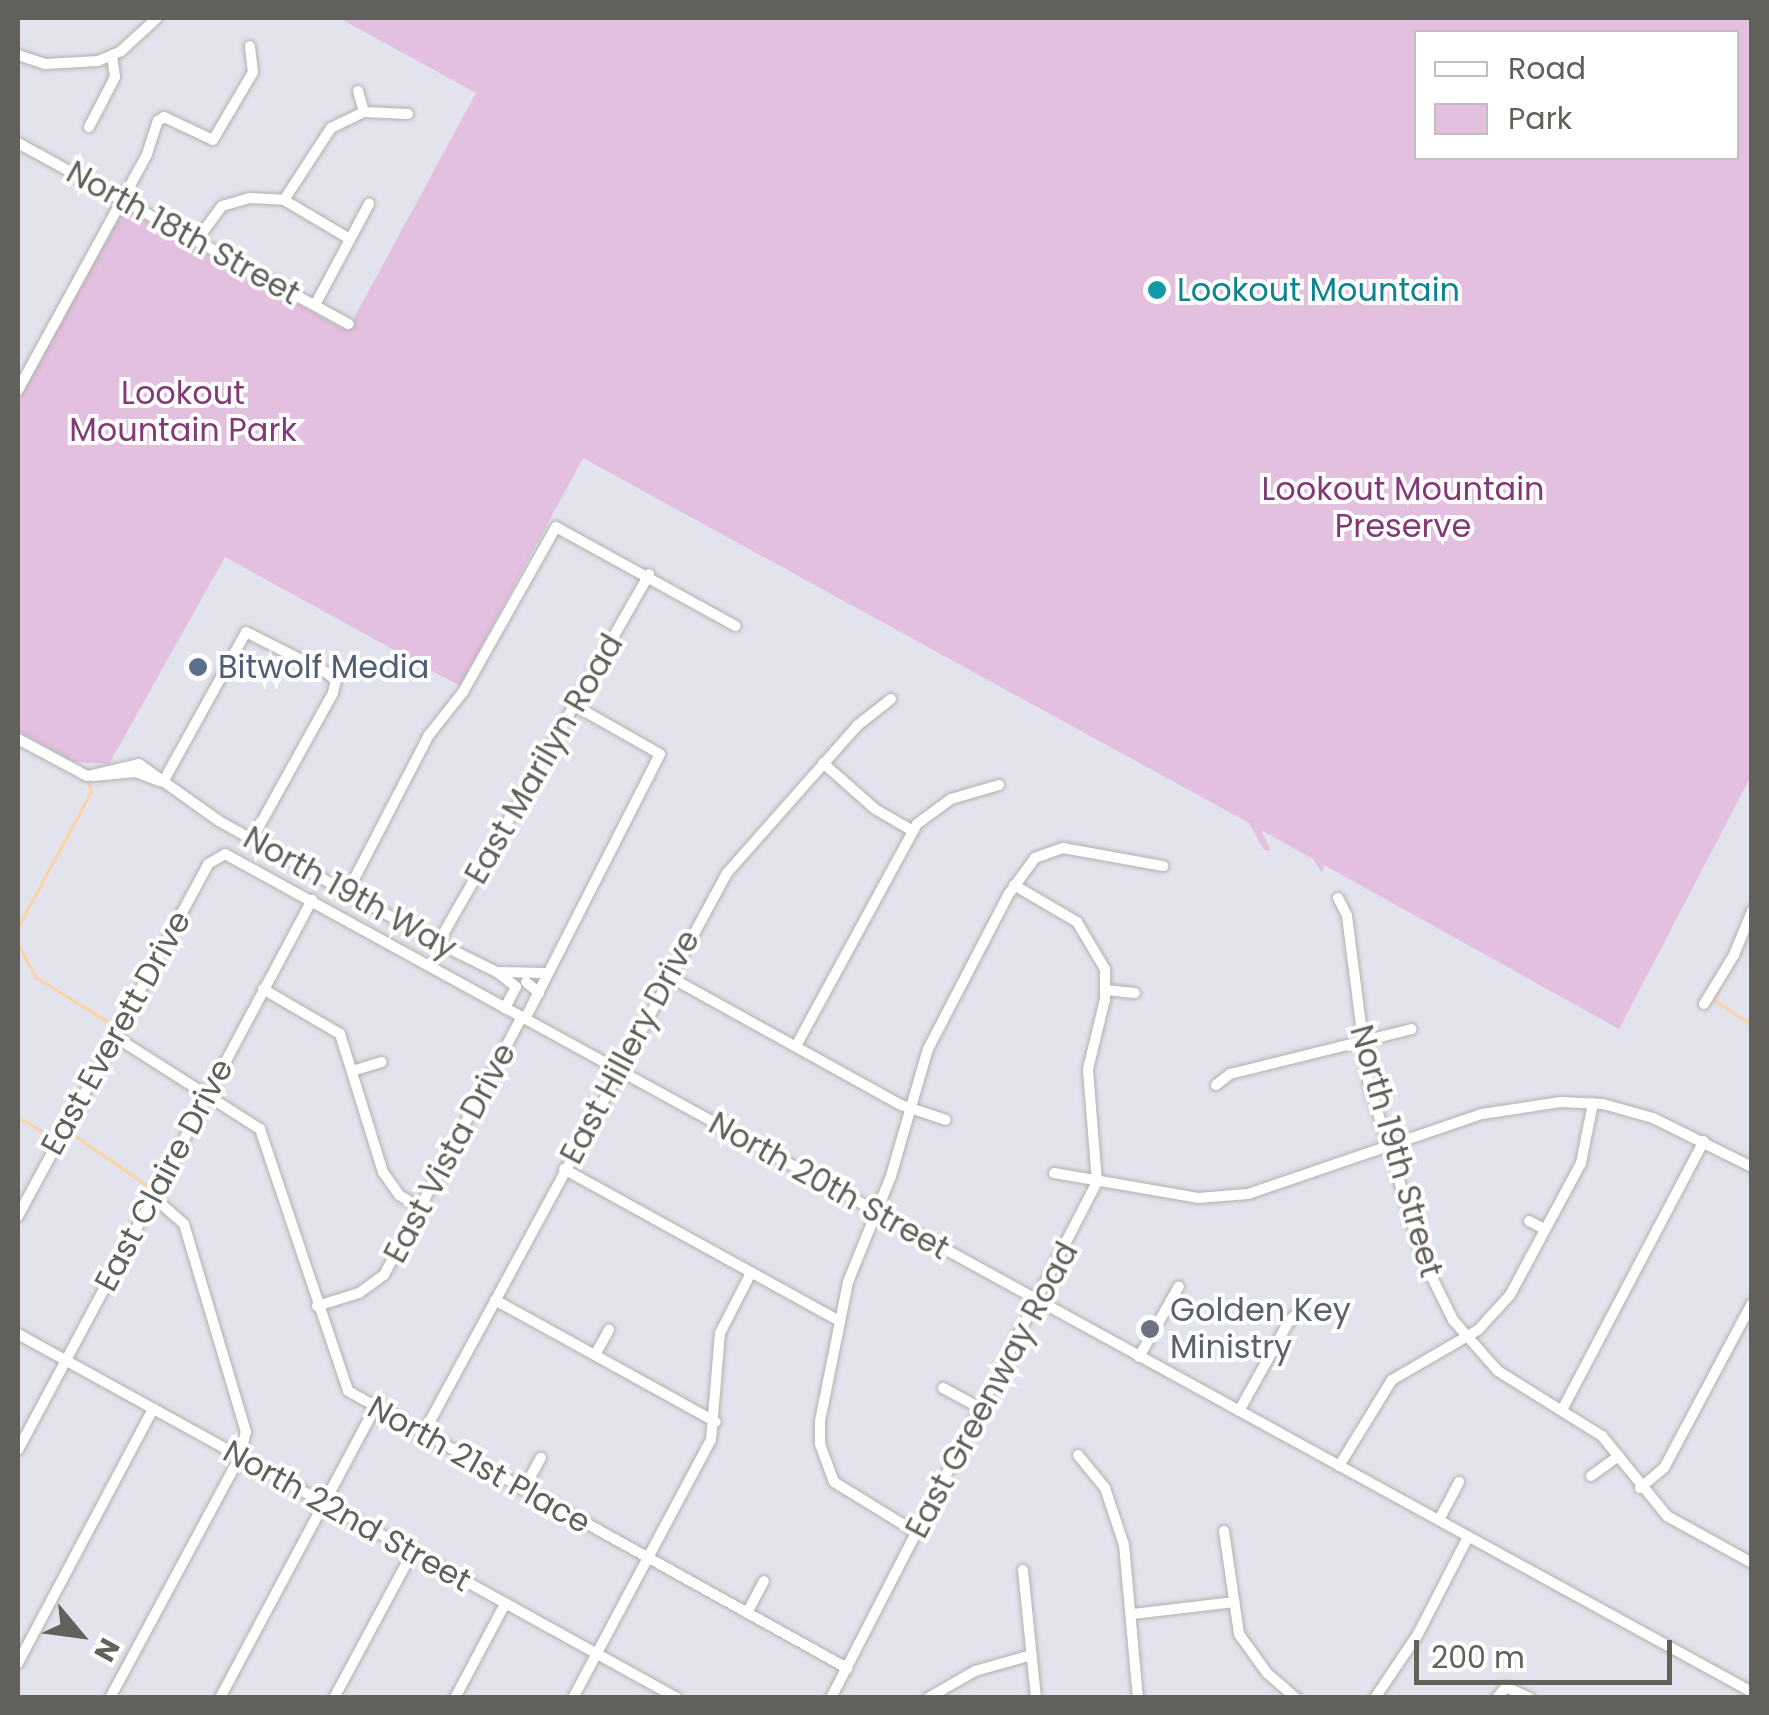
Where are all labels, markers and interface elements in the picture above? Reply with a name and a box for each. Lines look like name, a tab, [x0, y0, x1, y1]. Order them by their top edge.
legend	[1414, 30, 1739, 160]
text: Road	[1508, 47, 1586, 90]
text: Park	[1508, 97, 1572, 140]
street label: North 18th Street	[60, 153, 306, 313]
place label: Lookout Mountain	[1177, 271, 1460, 309]
marker: Lookout Mountain	[1146, 279, 1168, 301]
park label: Lookout Mountain Park	[69, 375, 297, 450]
park label: Lookout Mountain Preserve	[1261, 471, 1545, 546]
street label: East Marilyn Road	[457, 627, 631, 891]
place label: Bitwolf Media	[218, 648, 429, 686]
marker: Bitwolf Media	[187, 656, 209, 678]
street label: North 19th Way	[237, 819, 463, 967]
street label: East Everett Drive	[33, 904, 199, 1162]
street label: East Hillery Drive	[552, 924, 708, 1170]
street label: North 19th Street	[1342, 1021, 1450, 1281]
street label: East Vista Drive	[376, 1037, 524, 1269]
street label: East Claire Drive	[87, 1052, 241, 1298]
street label: North 20th Street	[702, 1104, 956, 1268]
street label: East Greenway Road	[898, 1235, 1086, 1545]
place label: Golden Key Ministry	[1170, 1292, 1351, 1367]
marker: Golden Key Ministry	[1139, 1318, 1161, 1340]
street label: North 21st Place	[361, 1388, 597, 1542]
street label: North 22nd Street	[217, 1432, 477, 1600]
north arrow	[30, 1585, 130, 1685]
scale bar	[1419, 1620, 1676, 1682]
text: N	[85, 1631, 129, 1668]
text: 200 m	[1431, 1636, 1525, 1679]

